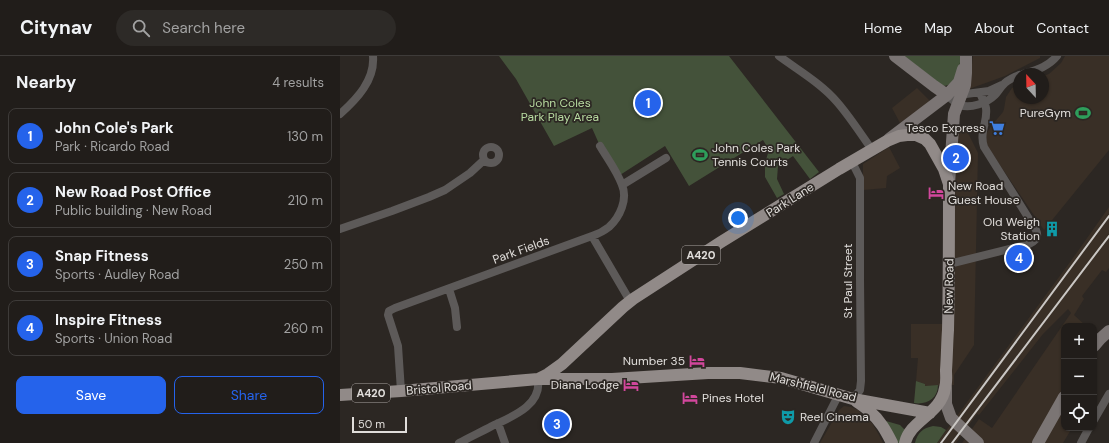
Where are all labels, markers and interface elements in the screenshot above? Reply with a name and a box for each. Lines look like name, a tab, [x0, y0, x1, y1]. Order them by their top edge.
search box	[116, 10, 396, 46]
text: Citynav	[20, 15, 92, 40]
icon: search	[130, 17, 152, 39]
text: Search here	[162, 18, 245, 38]
text: Home	[864, 19, 902, 37]
text: Map	[924, 19, 952, 37]
text: About	[974, 19, 1014, 37]
text: Contact	[1036, 19, 1089, 37]
north arrow	[1013, 68, 1049, 104]
text: Nearby	[16, 71, 76, 93]
text: 4 results	[272, 74, 324, 91]
pin: 1	[635, 88, 661, 118]
park label: John Coles Park Play Area	[521, 95, 599, 125]
sports icon: PureGym	[1074, 104, 1092, 122]
place label: PureGym	[1020, 105, 1071, 121]
text: John Cole's Park	[55, 118, 174, 138]
supermarket icon: Tesco Express	[988, 119, 1006, 137]
place label: Tesco Express	[906, 120, 985, 136]
text: 1	[28, 128, 32, 145]
text: 130 m	[287, 128, 323, 145]
text: Park · Ricardo Road	[55, 138, 170, 155]
place label: John Coles Park Tennis Courts	[712, 140, 800, 170]
pin: 2	[943, 143, 969, 173]
sports icon: John Coles Park Tennis Courts	[691, 146, 709, 164]
place label: New Road Guest House	[948, 178, 1020, 208]
street label: Park Lane	[763, 179, 817, 221]
text: New Road Post Office	[55, 182, 211, 202]
hotel icon: New Road Guest House	[927, 184, 945, 202]
text: 2	[26, 192, 34, 209]
text: 210 m	[288, 192, 323, 209]
text: Public building · New Road	[55, 202, 212, 219]
your location	[728, 208, 748, 228]
place label: Old Weigh Station	[983, 214, 1040, 244]
building icon: Old Weigh Station	[1043, 220, 1061, 238]
street label: Park Fields	[490, 232, 552, 268]
street label: St Paul Street	[840, 243, 856, 318]
pin: 4	[1006, 243, 1032, 273]
text: Snap Fitness	[55, 246, 149, 266]
road number: A420	[682, 246, 720, 264]
text: 3	[26, 256, 34, 273]
text: 250 m	[284, 256, 323, 273]
street label: New Road	[941, 258, 957, 314]
text: Sports · Audley Road	[55, 266, 179, 283]
text: Inspire Fitness	[55, 310, 162, 330]
text: 4	[26, 320, 34, 337]
text: 260 m	[283, 320, 323, 337]
map controls	[1061, 323, 1097, 431]
button: +	[1061, 323, 1097, 359]
text: Sports · Union Road	[55, 330, 172, 347]
hotel icon: Number 35	[688, 352, 706, 370]
place label: Number 35	[623, 353, 685, 369]
button: −	[1061, 359, 1097, 395]
street label: Marshfield Road	[768, 368, 858, 406]
button: Save	[16, 376, 166, 414]
button: Share	[174, 376, 324, 414]
hotel icon: Diana Lodge	[622, 376, 640, 394]
street label: Bristol Road	[406, 377, 472, 399]
place label: Diana Lodge	[551, 377, 619, 393]
road number: A420	[352, 384, 390, 402]
hotel icon: Pines Hotel	[681, 389, 699, 407]
place label: Pines Hotel	[702, 390, 764, 406]
button: locate	[1061, 395, 1097, 431]
theatre icon: Reel Cinema	[779, 408, 797, 426]
pin: 3	[544, 409, 570, 439]
place label: Reel Cinema	[800, 409, 869, 425]
scale bar	[352, 415, 407, 434]
text: 50 m	[358, 417, 385, 431]

